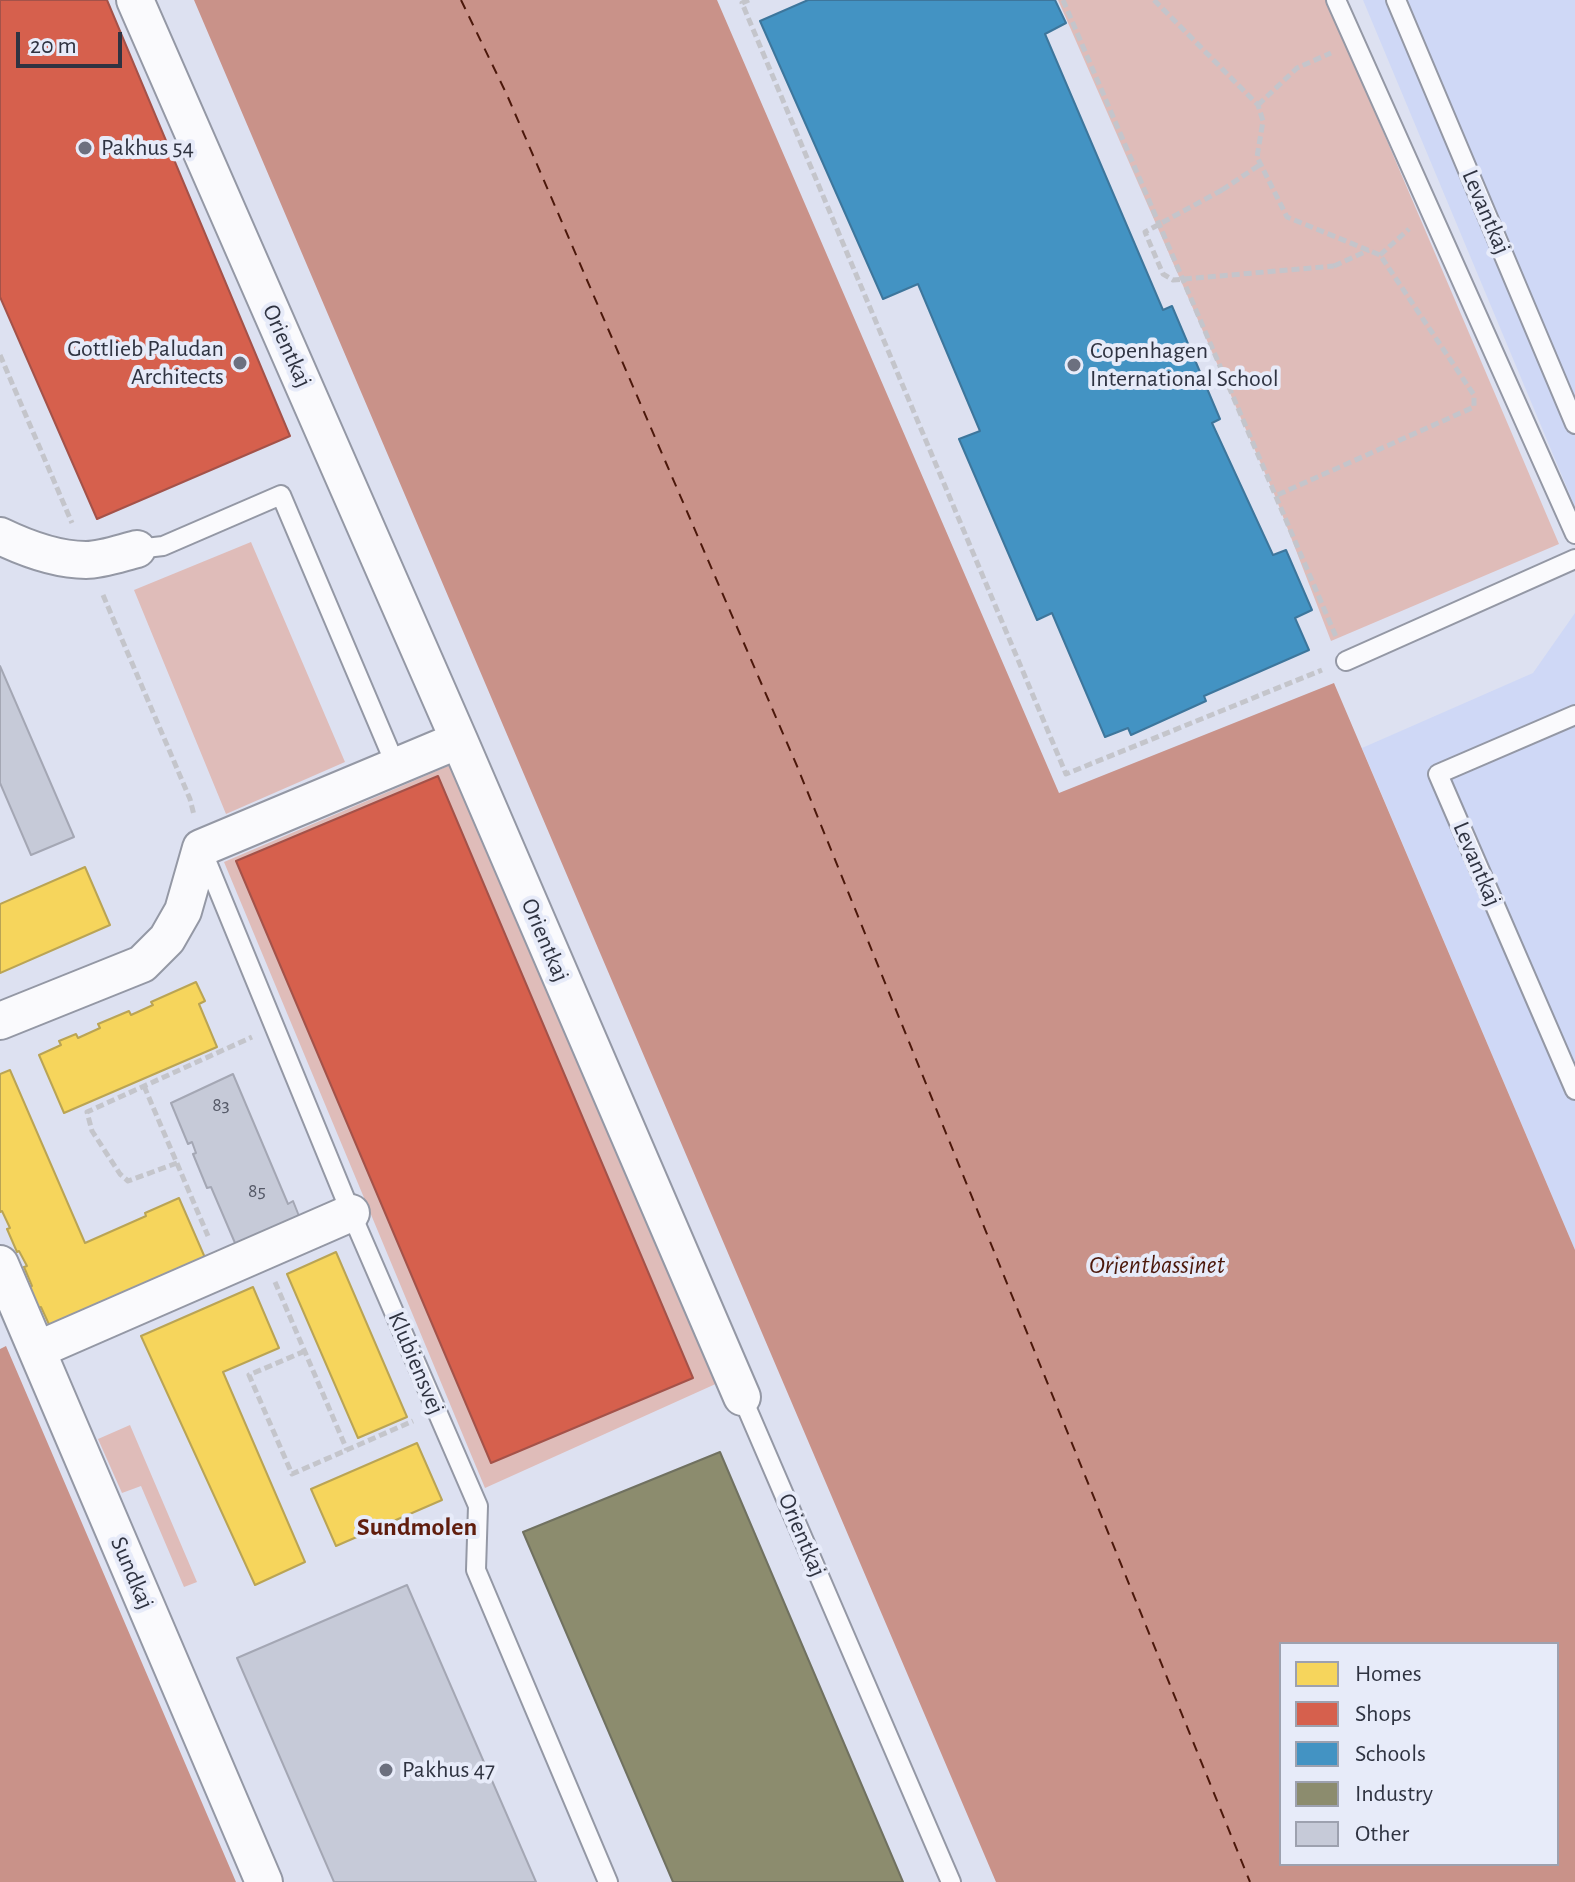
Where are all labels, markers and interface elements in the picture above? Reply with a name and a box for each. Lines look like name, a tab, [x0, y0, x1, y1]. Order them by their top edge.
scale bar	[20, 16, 126, 66]
text: 20 m	[30, 34, 77, 58]
place label: Pakhus 54	[101, 134, 194, 162]
marker: Pakhus 54	[76, 139, 94, 157]
street label: Levantkaj	[1455, 165, 1517, 259]
street label: Orientkaj	[256, 300, 318, 392]
place label: Gottlieb Paludan Architects	[67, 335, 224, 391]
place label: Copenhagen International School	[1090, 337, 1279, 393]
marker: Gottlieb Paludan Architects	[231, 354, 249, 372]
marker: Copenhagen International School	[1065, 356, 1083, 374]
street label: Levantkaj	[1446, 817, 1508, 911]
street label: Orientkaj	[515, 894, 575, 986]
house number: 83	[212, 1093, 230, 1117]
house number: 85	[248, 1179, 266, 1203]
water label: Orientbassinet	[1089, 1249, 1225, 1281]
street label: Klubiensvej	[381, 1307, 451, 1419]
street label: Orientkaj	[772, 1489, 832, 1581]
district label: Sundmolen	[357, 1511, 477, 1543]
street label: Sundkaj	[104, 1532, 160, 1614]
legend	[1279, 1642, 1559, 1866]
text: Homes	[1355, 1662, 1422, 1686]
text: Shops	[1355, 1702, 1411, 1726]
text: Schools	[1355, 1742, 1426, 1766]
place label: Pakhus 47	[402, 1756, 495, 1784]
marker: Pakhus 47	[377, 1761, 395, 1779]
text: Industry	[1355, 1782, 1433, 1806]
text: Other	[1355, 1822, 1409, 1846]

